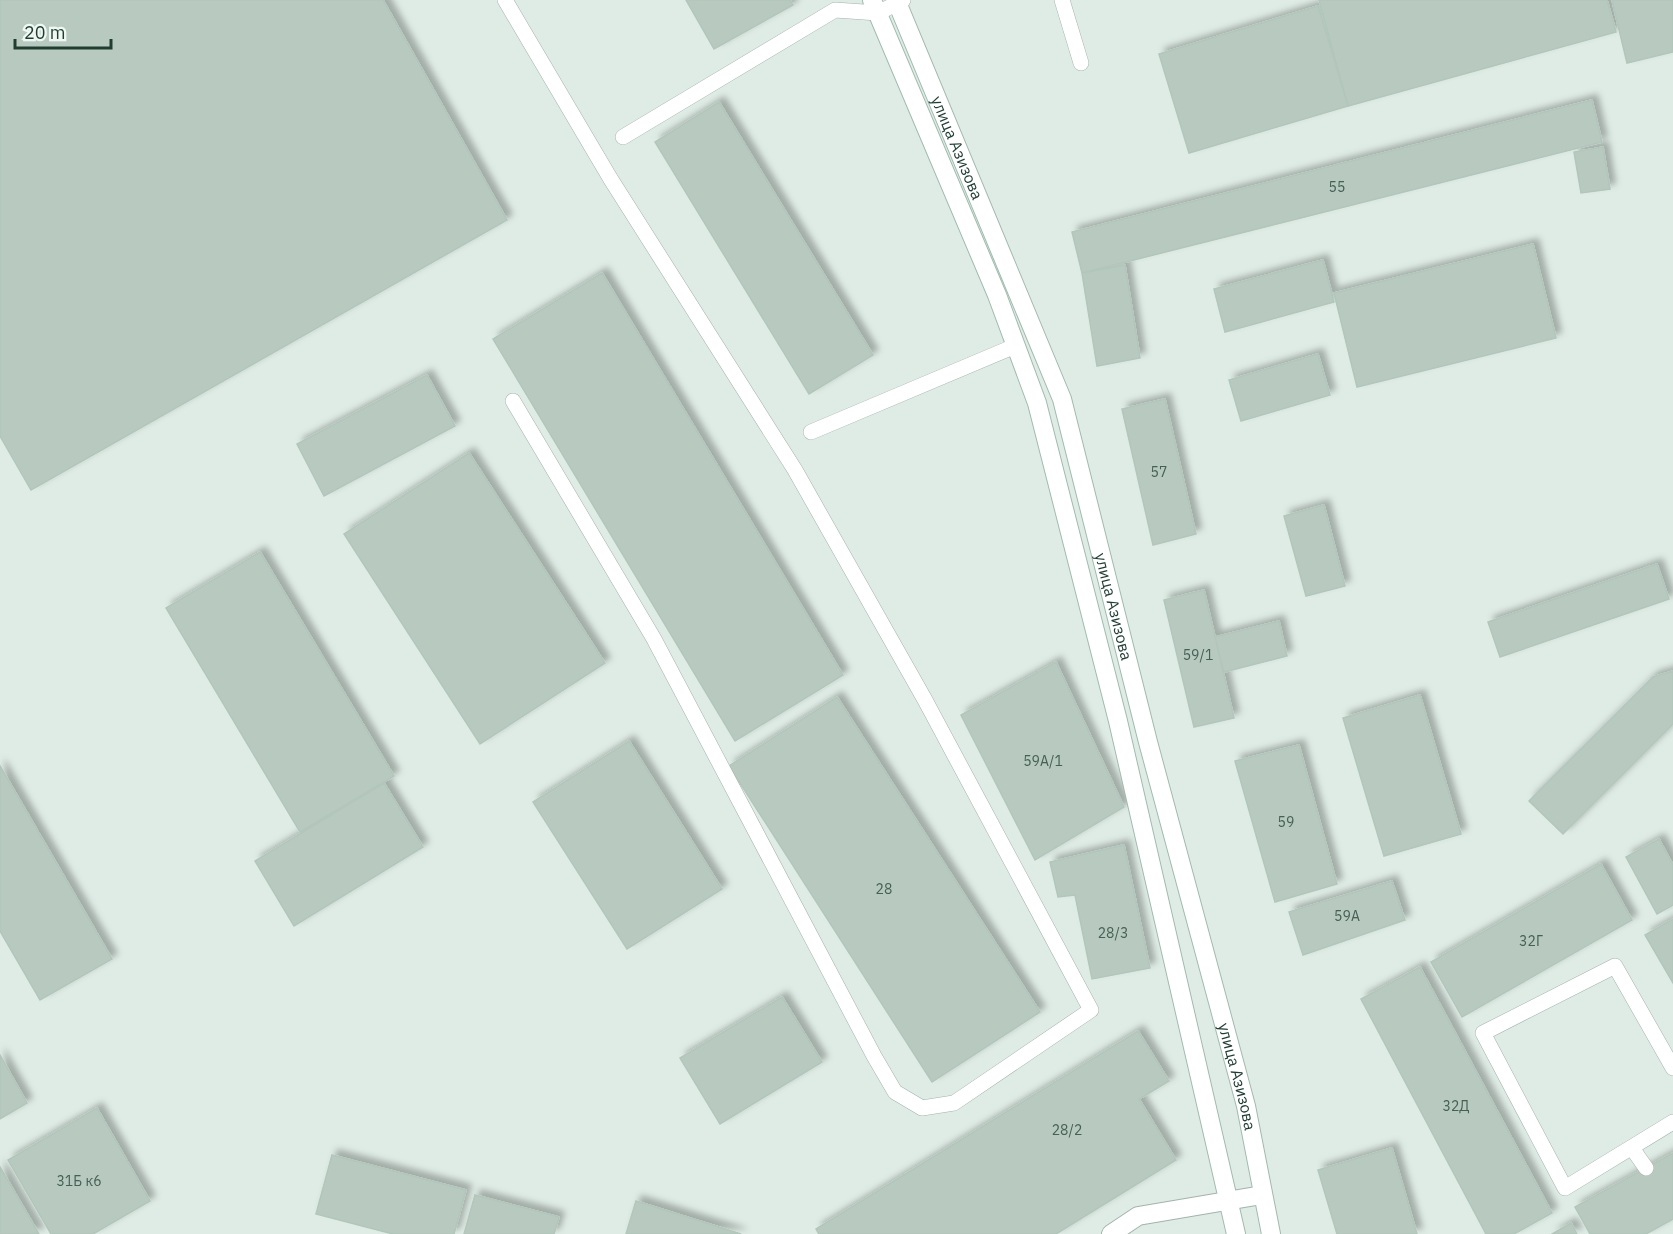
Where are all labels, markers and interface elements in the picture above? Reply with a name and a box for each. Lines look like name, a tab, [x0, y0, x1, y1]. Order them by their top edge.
scale bar	[15, 12, 111, 50]
text: 20 m	[24, 21, 66, 44]
street label: улица Азизова	[927, 93, 988, 203]
house number: 55	[1329, 178, 1345, 196]
house number: 57	[1151, 463, 1167, 481]
street label: улица Азизова	[1091, 551, 1137, 663]
house number: 59/1	[1183, 646, 1213, 664]
house number: 59А/1	[1023, 752, 1063, 770]
house number: 59	[1278, 813, 1294, 831]
house number: 28	[876, 880, 892, 898]
house number: 59А	[1334, 907, 1360, 925]
house number: 28/3	[1098, 924, 1128, 942]
house number: 32Г	[1519, 932, 1543, 950]
street label: улица Азизова	[1214, 1020, 1261, 1132]
house number: 32Д	[1443, 1097, 1469, 1115]
house number: 28/2	[1052, 1121, 1082, 1139]
house number: 31Б к6	[56, 1172, 102, 1190]

